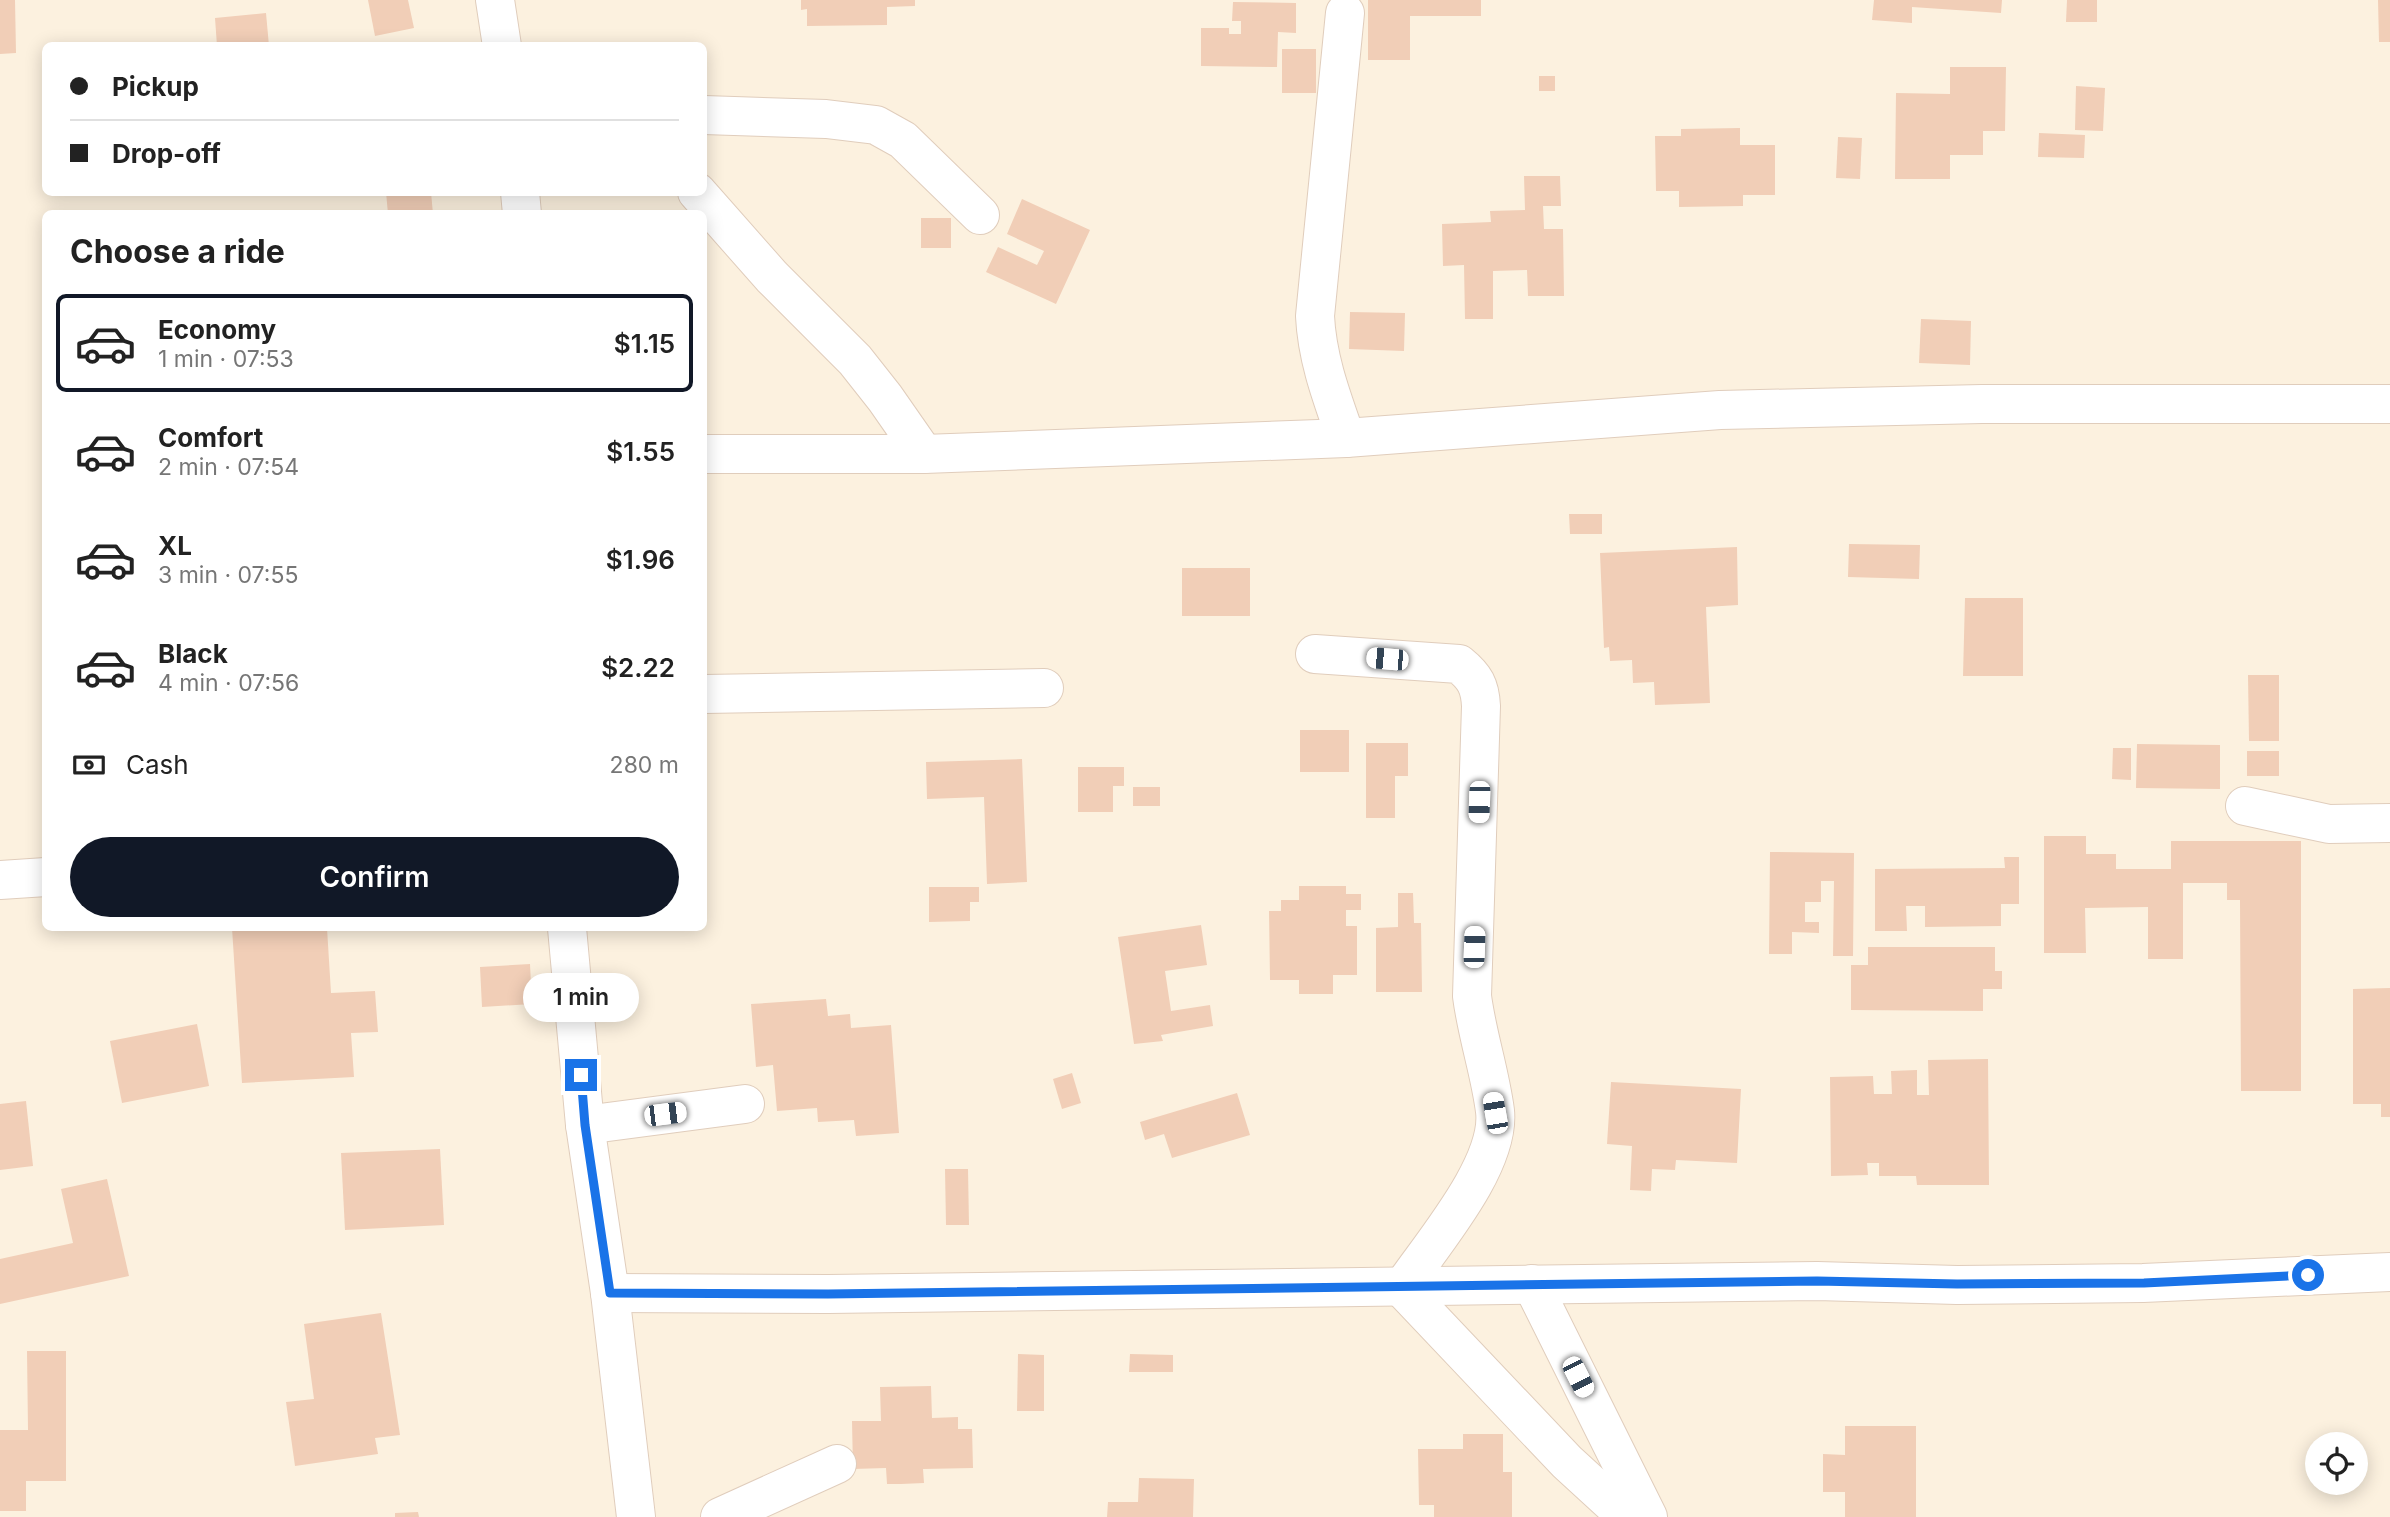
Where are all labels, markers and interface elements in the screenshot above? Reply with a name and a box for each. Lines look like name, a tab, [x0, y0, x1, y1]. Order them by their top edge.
text: Pickup	[112, 71, 199, 102]
text: Drop-off	[112, 138, 221, 169]
text: Choose a ride	[70, 232, 285, 271]
icon: car	[74, 312, 137, 375]
text: Economy	[158, 314, 276, 345]
text: $1.15	[614, 328, 675, 359]
text: 1 min · 07:53	[158, 345, 294, 373]
icon: car	[74, 420, 137, 483]
text: Comfort	[158, 422, 263, 453]
text: $1.55	[606, 436, 675, 467]
text: 2 min · 07:54	[158, 453, 299, 481]
icon: car	[74, 528, 137, 591]
text: XL	[158, 530, 192, 561]
text: $1.96	[606, 544, 675, 575]
text: 3 min · 07:55	[158, 561, 298, 589]
icon: car	[74, 636, 137, 699]
text: Black	[158, 638, 228, 669]
car	[1366, 647, 1409, 671]
text: $2.22	[601, 652, 675, 683]
text: 4 min · 07:56	[158, 669, 299, 697]
icon: cash	[70, 746, 108, 784]
text: Cash	[126, 749, 189, 780]
text: 280 m	[610, 751, 679, 779]
car	[1468, 781, 1491, 823]
button: Confirm	[70, 837, 679, 917]
car	[1463, 926, 1486, 968]
callout: 1 min	[523, 974, 639, 1023]
text: 1 min	[553, 983, 609, 1011]
route end	[565, 1059, 597, 1091]
car	[1482, 1090, 1509, 1136]
car	[643, 1101, 688, 1127]
route start	[2292, 1259, 2324, 1291]
car	[1560, 1354, 1597, 1400]
map controls	[2305, 1432, 2368, 1495]
button: locate	[2305, 1432, 2368, 1495]

